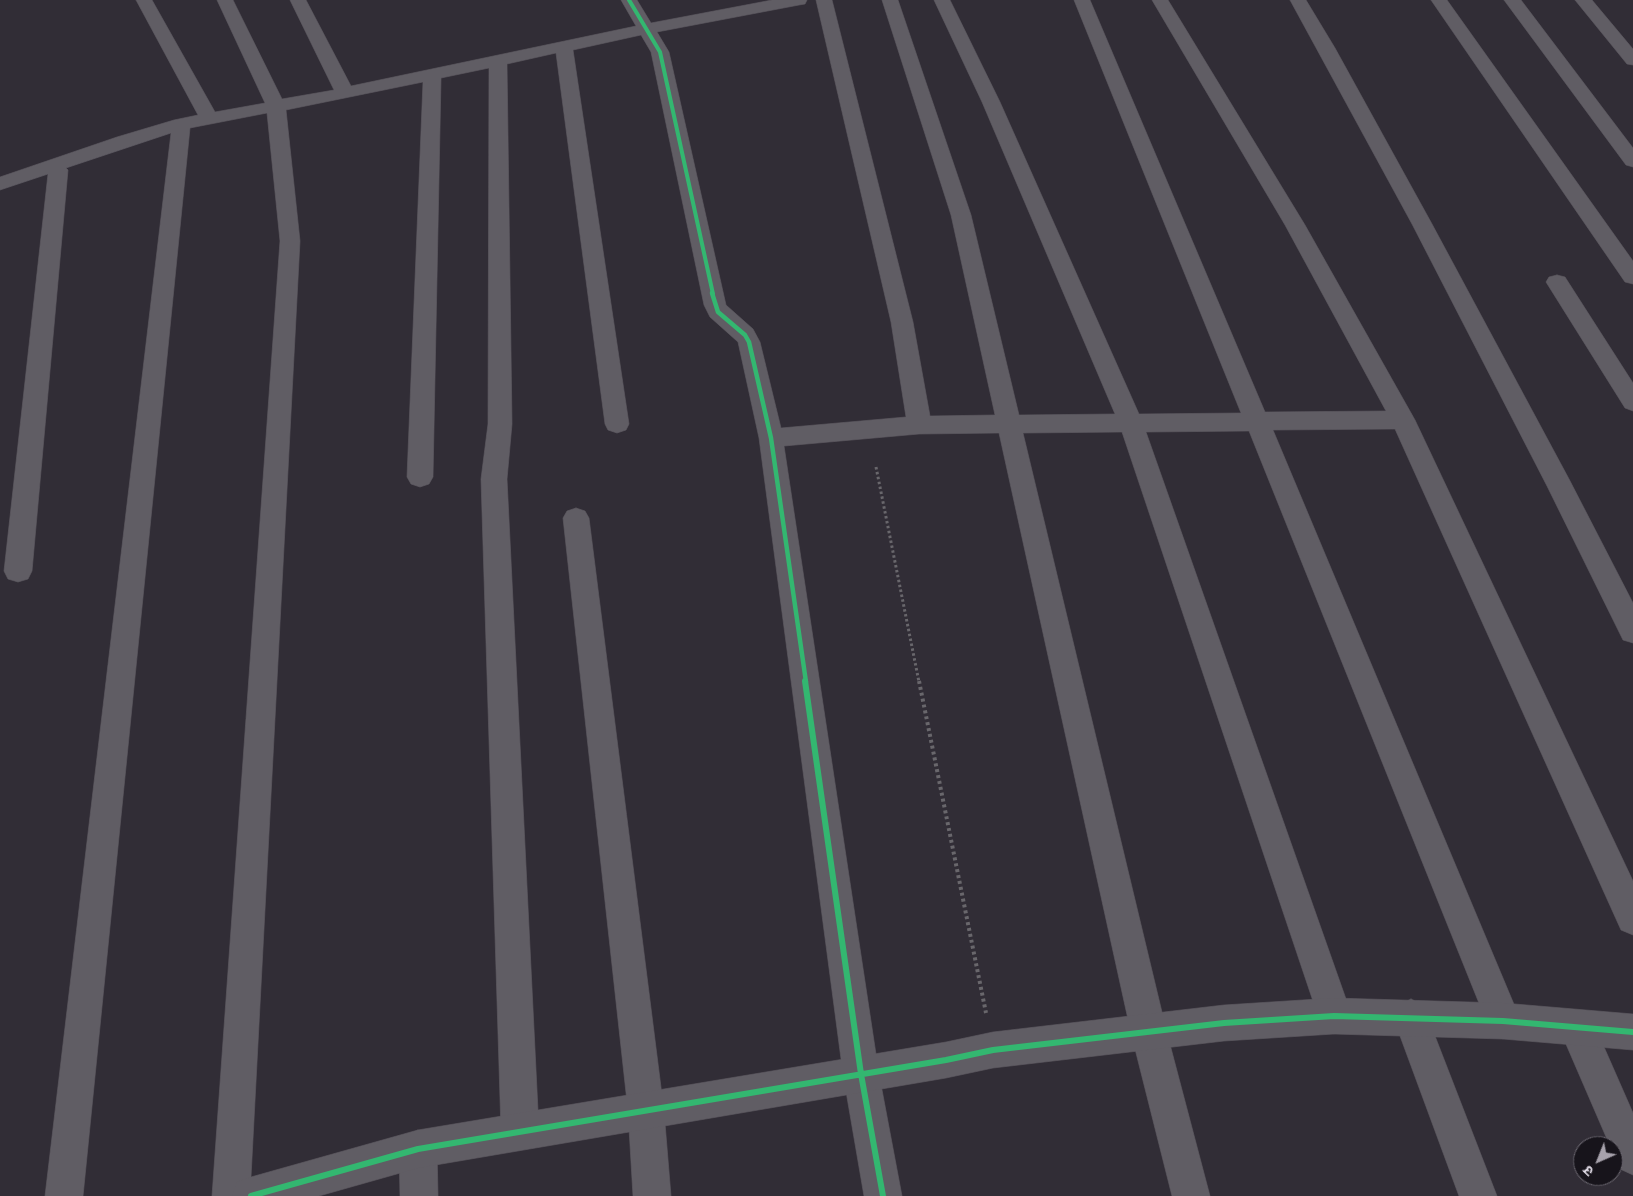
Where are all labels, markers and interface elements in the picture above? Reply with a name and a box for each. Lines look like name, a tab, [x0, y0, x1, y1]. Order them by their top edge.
north arrow	[1573, 1136, 1623, 1186]
text: उ	[1579, 1162, 1597, 1180]

